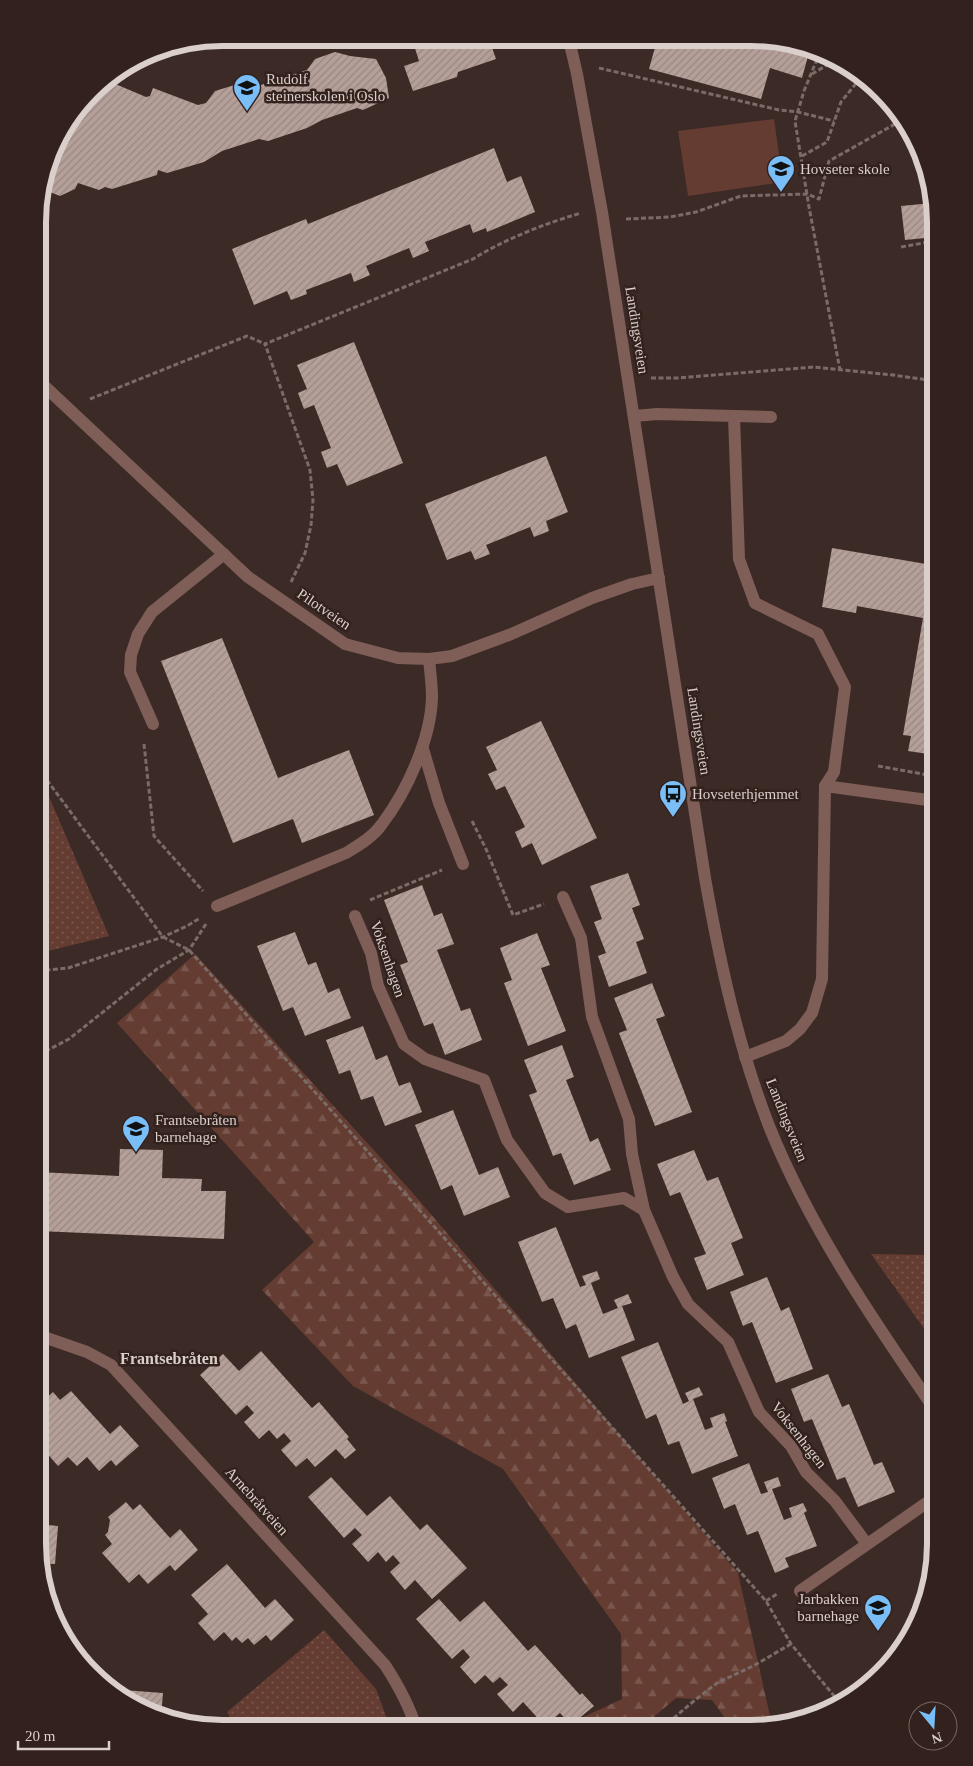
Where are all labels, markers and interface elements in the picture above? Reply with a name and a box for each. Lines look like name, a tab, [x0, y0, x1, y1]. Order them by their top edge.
place label: Rudolf steinerskolen i Oslo	[266, 71, 385, 104]
school or university icon: Rudolf steinerskolen i Oslo	[232, 73, 262, 112]
school or university icon: Hovseter skole	[766, 154, 796, 193]
place label: Hovseter skole	[800, 161, 890, 177]
street label: Landingsveien	[622, 285, 652, 375]
street label: Pilotveien	[294, 585, 354, 633]
street label: Landingsveien	[684, 686, 714, 776]
bus stop icon: Hovseterhjemmet	[658, 779, 688, 818]
place label: Hovseterhjemmet	[692, 786, 799, 802]
street label: Voksenhagen	[367, 919, 409, 1000]
street label: Landingsveien	[763, 1076, 811, 1164]
place label: Frantsebråten barnehage	[155, 1112, 237, 1145]
school or university icon: Frantsebråten barnehage	[121, 1114, 151, 1153]
district label: Frantsebråten	[120, 1350, 218, 1367]
street label: Voksenhagen	[768, 1399, 830, 1472]
street label: Arnebråtveien	[222, 1464, 292, 1539]
place label: Jarbakken barnehage	[797, 1591, 859, 1624]
school or university icon: Jarbakken barnehage	[863, 1593, 893, 1632]
north arrow	[908, 1701, 958, 1751]
scale bar	[18, 1718, 109, 1750]
text: 20 m	[25, 1728, 56, 1744]
text: N	[930, 1729, 944, 1747]

